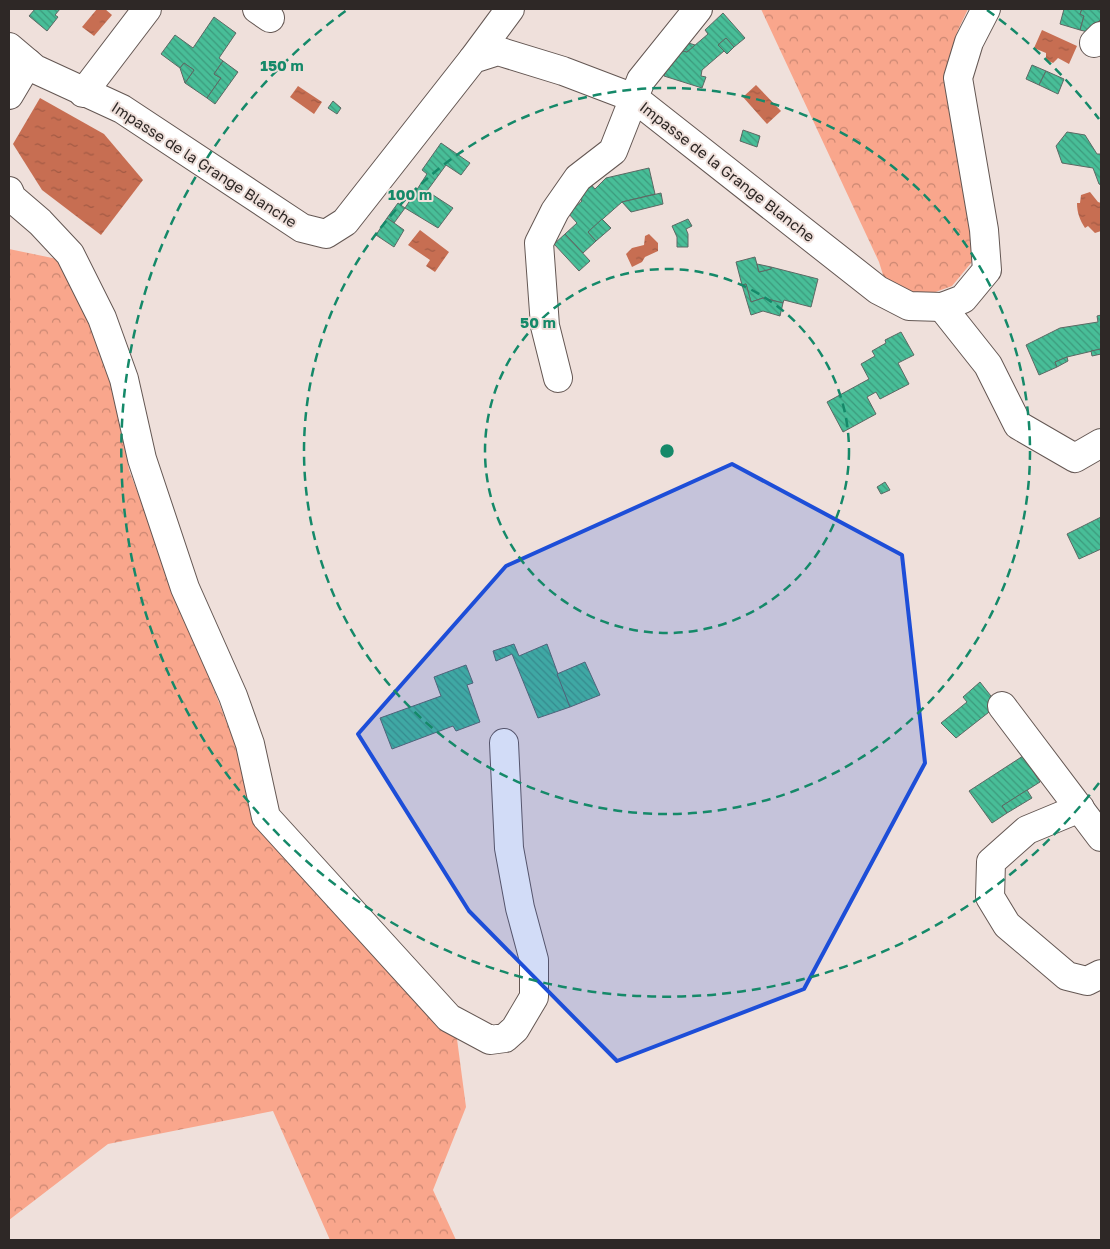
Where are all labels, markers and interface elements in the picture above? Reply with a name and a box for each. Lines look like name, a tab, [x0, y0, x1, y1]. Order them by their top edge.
text: 150 m	[260, 56, 304, 74]
street label: Impasse de la Grange Blanche	[637, 97, 819, 245]
street label: Impasse de la Grange Blanche	[109, 98, 301, 231]
text: 100 m	[388, 185, 432, 203]
text: 50 m	[520, 313, 556, 331]
centre of rings	[658, 442, 676, 460]

